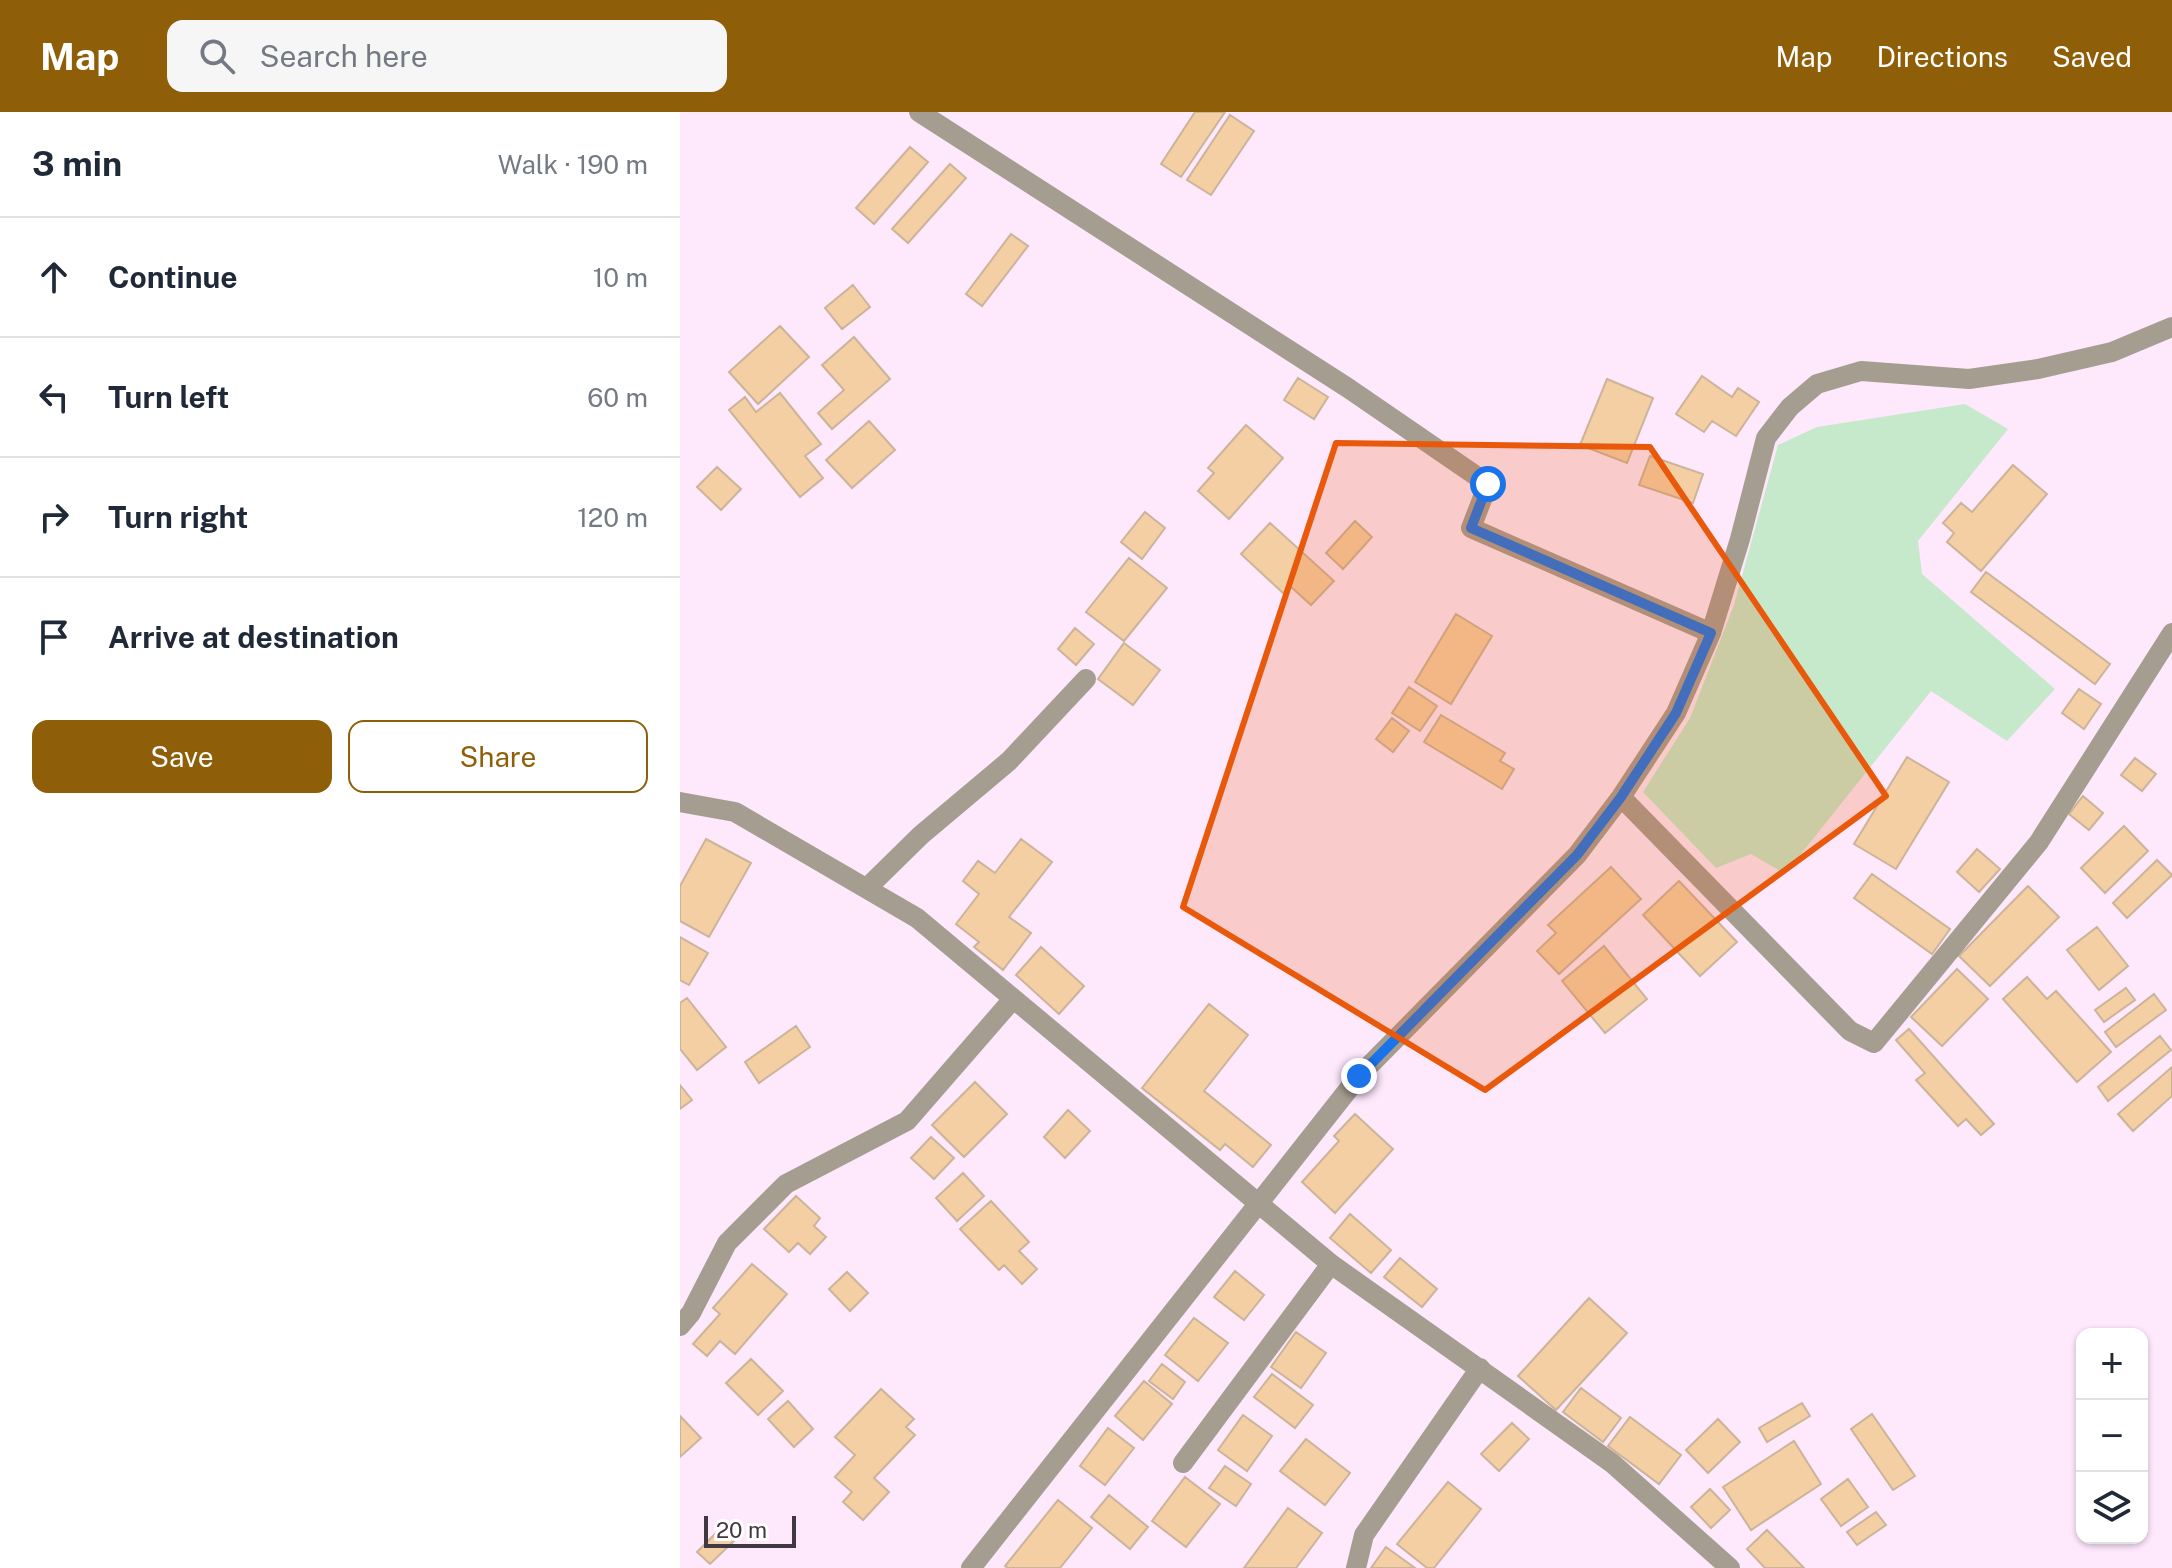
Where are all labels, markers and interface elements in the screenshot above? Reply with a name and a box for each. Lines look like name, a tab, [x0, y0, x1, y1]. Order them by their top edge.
search box	[167, 20, 727, 92]
text: Map	[40, 34, 119, 79]
icon: search	[195, 34, 239, 78]
text: Search here	[259, 38, 428, 74]
text: Map	[1776, 40, 1832, 73]
text: Directions	[1876, 40, 2008, 73]
text: Saved	[2052, 40, 2132, 73]
text: 3 min	[32, 144, 122, 184]
text: Walk · 190 m	[498, 149, 648, 180]
icon: ahead	[32, 255, 76, 299]
text: Continue	[108, 259, 238, 295]
text: 10 m	[593, 262, 648, 293]
icon: left	[32, 375, 76, 419]
text: Turn left	[108, 379, 229, 415]
text: 60 m	[587, 382, 648, 413]
route start	[1470, 466, 1506, 502]
icon: right	[32, 495, 76, 539]
text: Turn right	[108, 499, 248, 535]
text: 120 m	[577, 502, 648, 533]
icon: arrive	[32, 615, 76, 659]
text: Arrive at destination	[108, 619, 399, 655]
button: Save	[32, 720, 332, 793]
button: Share	[348, 720, 648, 793]
route end	[1341, 1058, 1377, 1094]
map controls	[2076, 1328, 2148, 1544]
button: +	[2076, 1328, 2148, 1400]
button: −	[2076, 1400, 2148, 1472]
button: layers	[2076, 1472, 2148, 1544]
scale bar	[704, 1512, 796, 1548]
text: 20 m	[716, 1517, 767, 1543]

